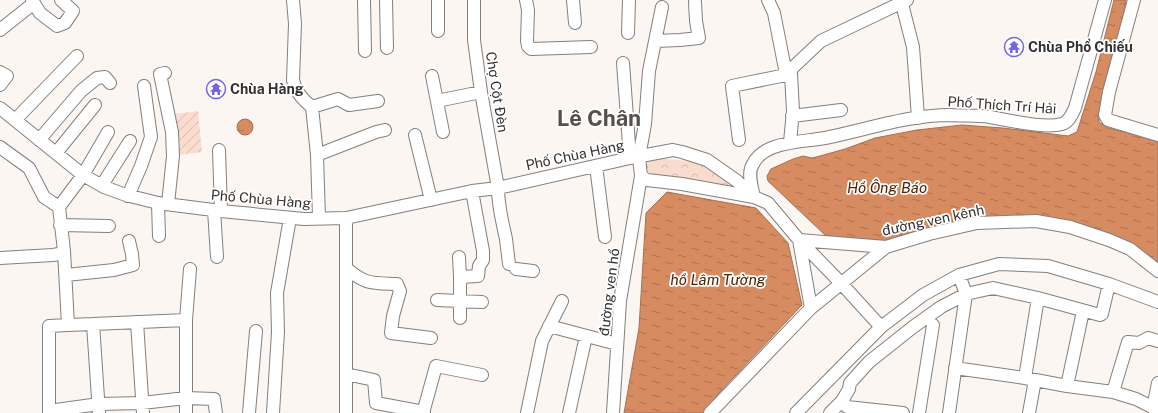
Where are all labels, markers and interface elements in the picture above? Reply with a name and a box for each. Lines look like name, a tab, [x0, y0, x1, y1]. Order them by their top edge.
temple icon: Chùa Phổ Chiếu	[1003, 36, 1025, 58]
place label: Chùa Phổ Chiếu	[1028, 38, 1133, 55]
street label: Chợ Cột Đèn	[483, 51, 511, 133]
temple icon: Chùa Hàng	[205, 78, 227, 100]
place label: Chùa Hàng	[230, 81, 304, 97]
street label: Phố Thích Trí Hải	[947, 93, 1057, 117]
district label: Lê Chân	[557, 105, 641, 131]
street label: Phố Chùa Hàng	[524, 137, 626, 173]
water label: Hồ Ông Báo	[847, 179, 927, 196]
street label: Phố Chùa Hàng	[210, 187, 312, 211]
street label: đường ven kênh	[881, 201, 985, 239]
street label: đường ven hồ	[596, 247, 622, 337]
water label: hồ Lâm Tường	[670, 271, 766, 288]

